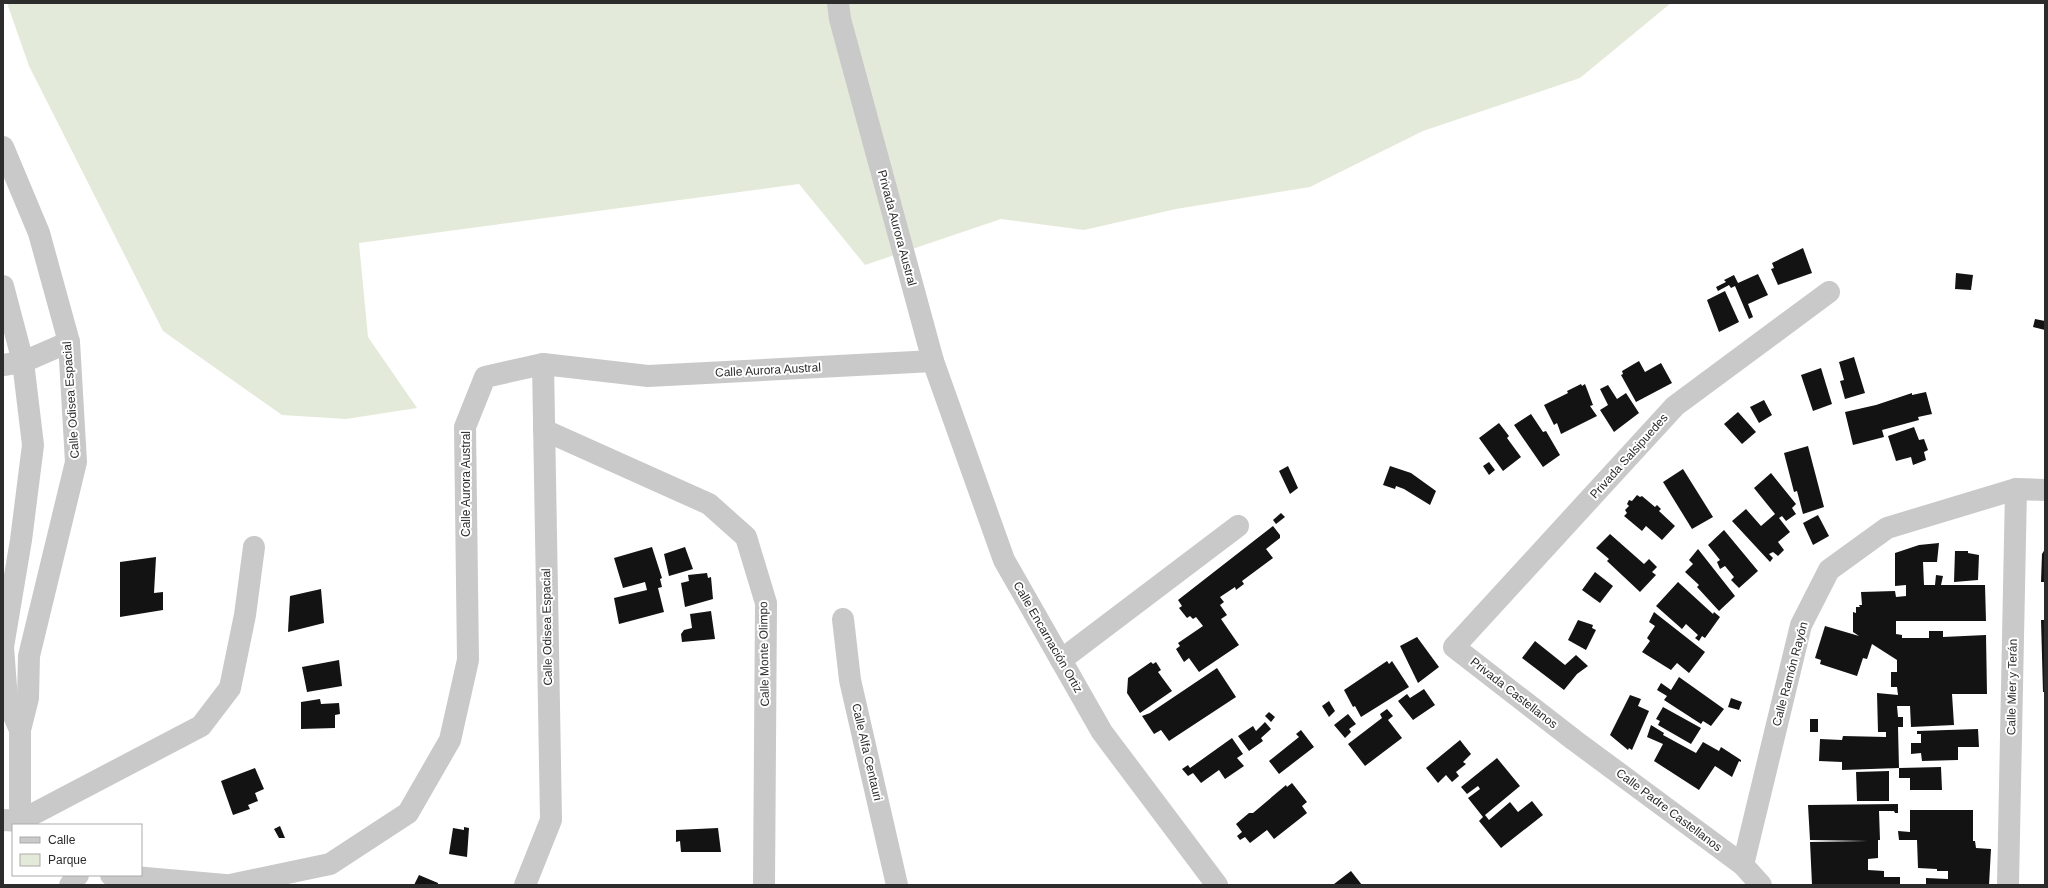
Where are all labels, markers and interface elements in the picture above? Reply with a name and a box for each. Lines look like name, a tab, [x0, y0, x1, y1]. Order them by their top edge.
street label: Privada Aurora Austral	[875, 169, 919, 287]
street label: Calle Odisea Espacial	[60, 341, 82, 459]
street label: Calle Aurora Austral	[715, 360, 821, 380]
street label: Privada Salsipuedes	[1587, 411, 1671, 501]
street label: Calle Aurora Austral	[459, 431, 473, 537]
street label: Calle Odisea Espacial	[539, 568, 555, 686]
street label: Calle Encarnación Ortiz	[1010, 579, 1086, 695]
street label: Calle Monte Olimpo	[756, 601, 772, 707]
street label: Calle Ramón Rayón	[1769, 620, 1811, 728]
street label: Calle Mier y Terán	[2004, 639, 2020, 735]
street label: Privada Castellanos	[1468, 655, 1560, 731]
street label: Calle Alfa Centauri	[849, 702, 885, 802]
street label: Calle Padre Castellanos	[1613, 766, 1725, 854]
legend	[12, 824, 142, 876]
text: Calle	[48, 833, 76, 847]
text: Parque	[48, 853, 87, 867]

